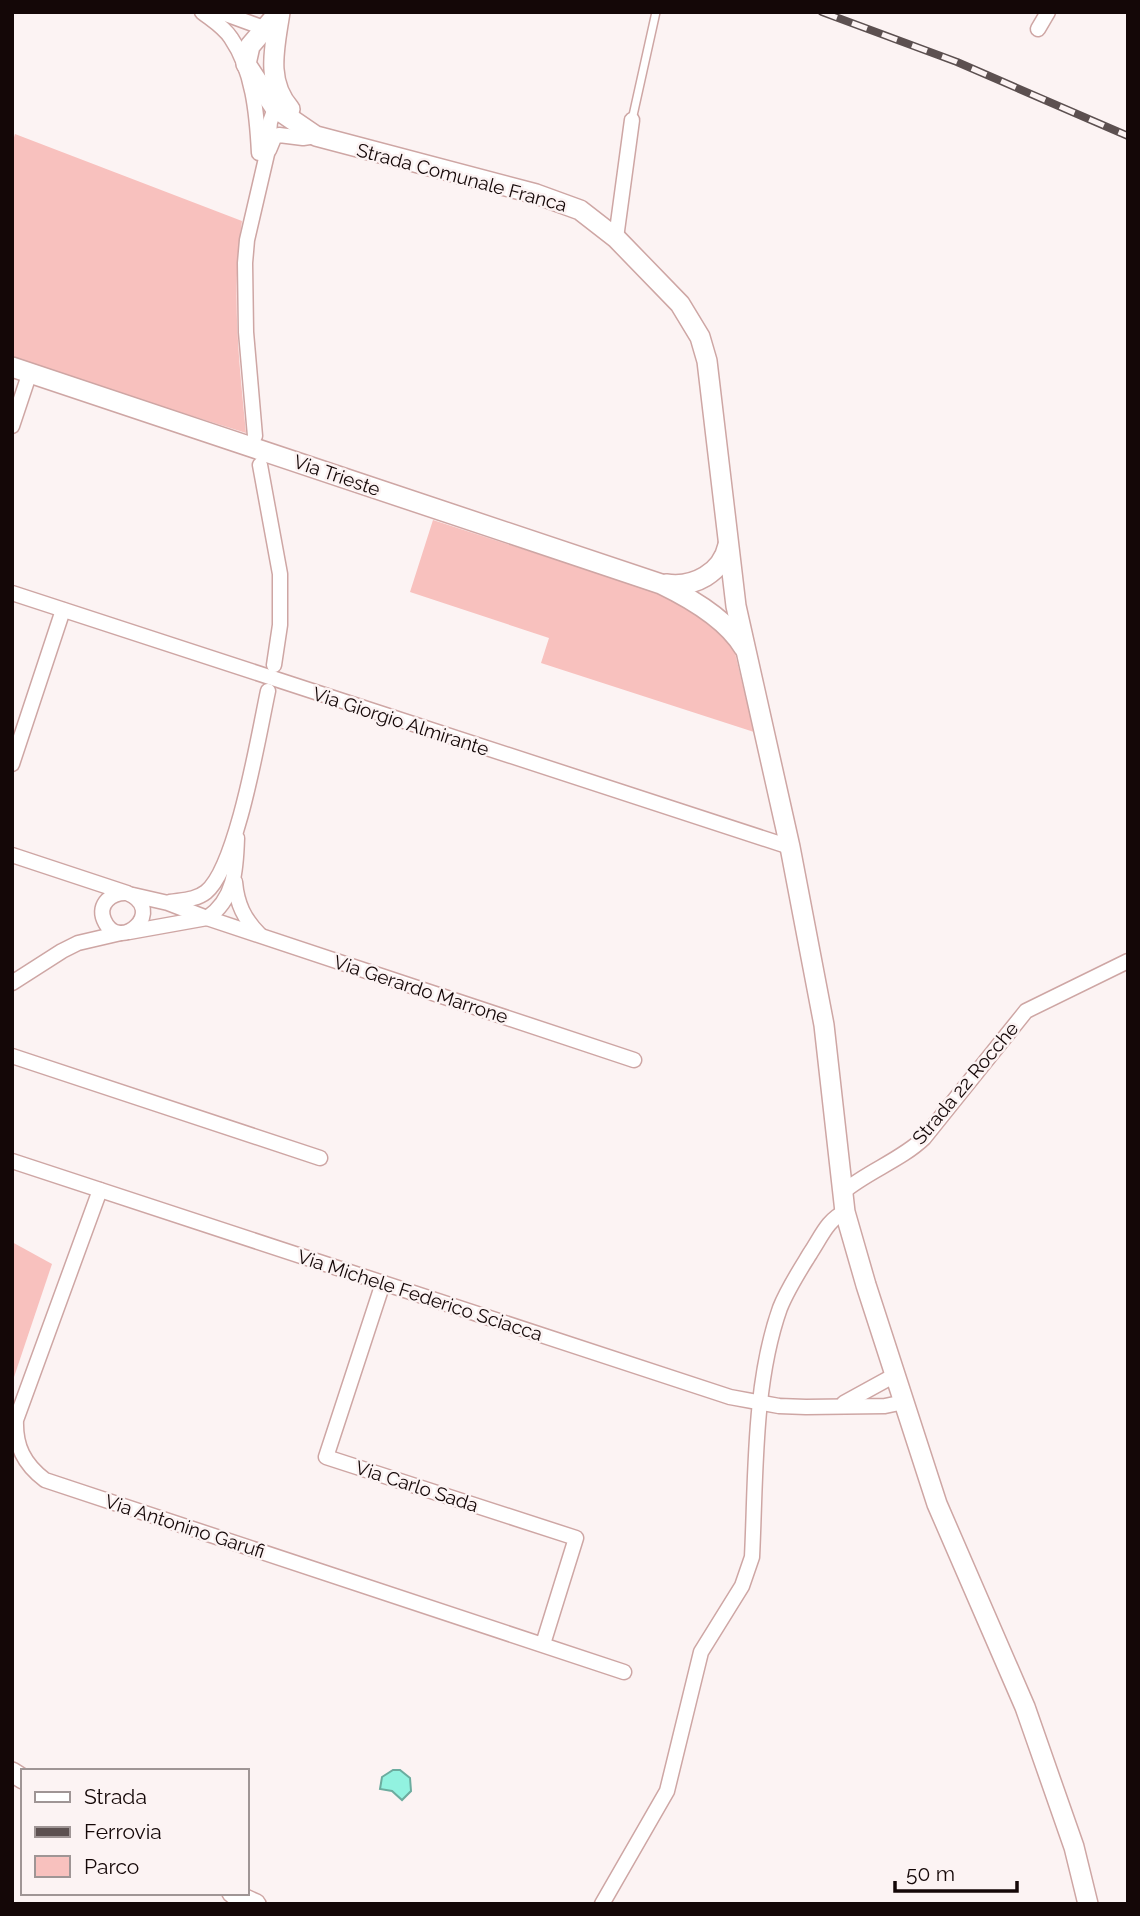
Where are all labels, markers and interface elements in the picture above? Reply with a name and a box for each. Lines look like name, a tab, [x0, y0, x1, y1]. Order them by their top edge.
street label: Strada Comunale Franca	[354, 138, 570, 216]
street label: Via Trieste	[291, 450, 383, 500]
street label: Via Giorgio Almirante	[310, 682, 492, 760]
street label: Via Gerardo Marrone	[331, 950, 511, 1028]
street label: Strada 22 Rocche	[907, 1017, 1023, 1149]
street label: Via Michele Federico Sciacca	[295, 1245, 545, 1345]
street label: Via Carlo Sada	[353, 1456, 481, 1516]
street label: Via Antonino Garufi	[102, 1490, 268, 1562]
legend	[21, 1769, 248, 1895]
text: Strada	[84, 1784, 147, 1809]
text: Ferrovia	[84, 1819, 162, 1844]
scale bar	[895, 1850, 1018, 1894]
text: Parco	[84, 1854, 139, 1879]
text: 50 m	[906, 1861, 955, 1886]

